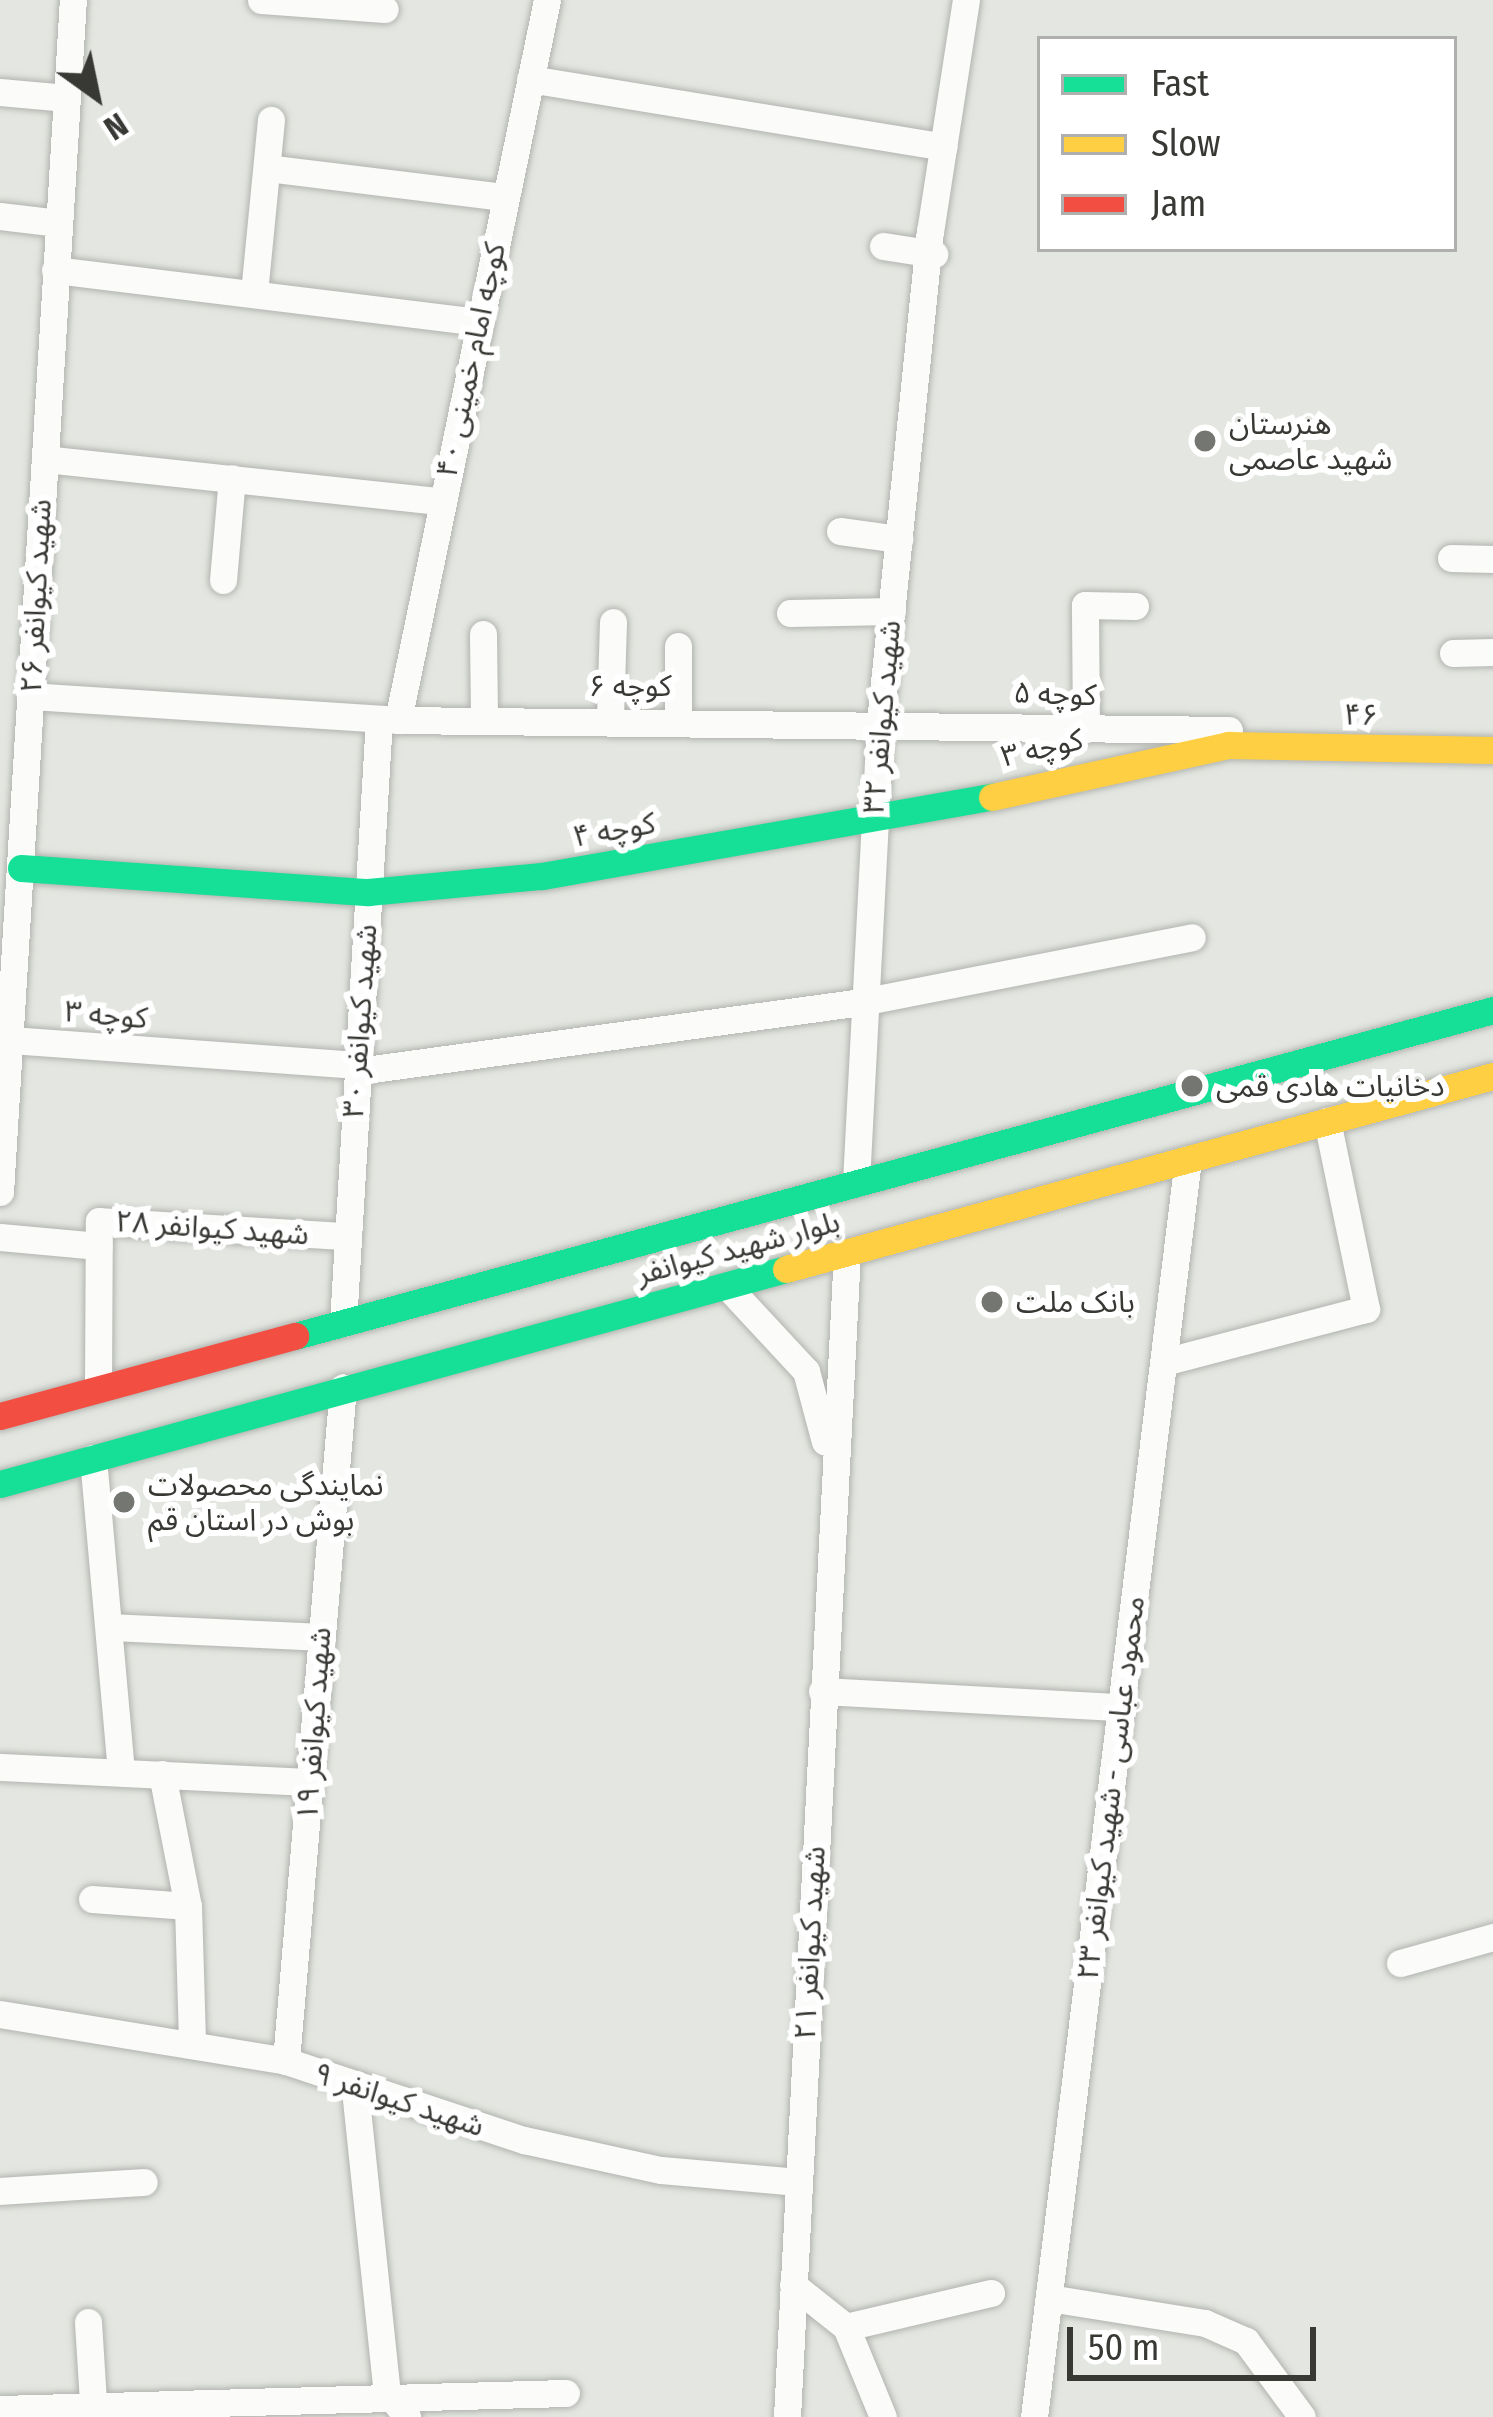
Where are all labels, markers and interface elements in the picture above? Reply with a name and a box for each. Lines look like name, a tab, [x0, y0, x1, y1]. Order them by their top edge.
north arrow	[36, 36, 156, 156]
legend	[1037, 36, 1457, 252]
text: Fast	[1151, 62, 1209, 106]
text: N	[96, 104, 135, 148]
text: Slow	[1151, 122, 1221, 166]
text: Jam	[1151, 182, 1206, 226]
street label: کوچه امام خمینی ۴۰	[429, 239, 513, 481]
place label: هنرستان شهید عاصمی	[1229, 406, 1392, 476]
marker: هنرستان شهید عاصمی	[1192, 428, 1218, 454]
street label: شهید کیوانفر ۲۶	[13, 498, 59, 694]
street label: شهید کیوانفر ۳۲	[856, 619, 908, 815]
street label: کوچه ۶	[589, 668, 671, 704]
street label: کوچه ۵	[1013, 675, 1097, 713]
street label: ۴۶	[1344, 697, 1378, 733]
street label: کوچه ۳	[998, 721, 1086, 775]
street label: کوچه ۴	[570, 805, 658, 855]
street label: شهید کیوانفر ۳۰	[335, 923, 385, 1119]
street label: کوچه ۳	[63, 993, 149, 1037]
place label: دخانیات هادی قمی	[1216, 1068, 1444, 1104]
marker: دخانیات هادی قمی	[1179, 1073, 1205, 1099]
street label: شهید کیوانفر ۲۸	[114, 1203, 310, 1253]
street label: بلوار شهید کیوانفر	[632, 1204, 844, 1292]
place label: بانک ملت	[1016, 1284, 1135, 1320]
marker: بانک ملت	[979, 1289, 1005, 1315]
place label: نمایندگی محصولات بوش در استان قم	[148, 1467, 384, 1538]
marker: نمایندگی محصولات بوش در استان قم	[111, 1489, 137, 1515]
street label: محمود عباسی - شهید کیوانفر ۲۳	[1070, 1594, 1152, 1982]
street label: شهید کیوانفر ۱۹	[289, 1626, 339, 1822]
street label: شهید کیوانفر ۲۱	[787, 1845, 833, 2041]
street label: شهید کیوانفر ۹	[309, 2056, 489, 2144]
scale bar	[1073, 2303, 1322, 2377]
text: 50 m	[1088, 2326, 1159, 2370]

